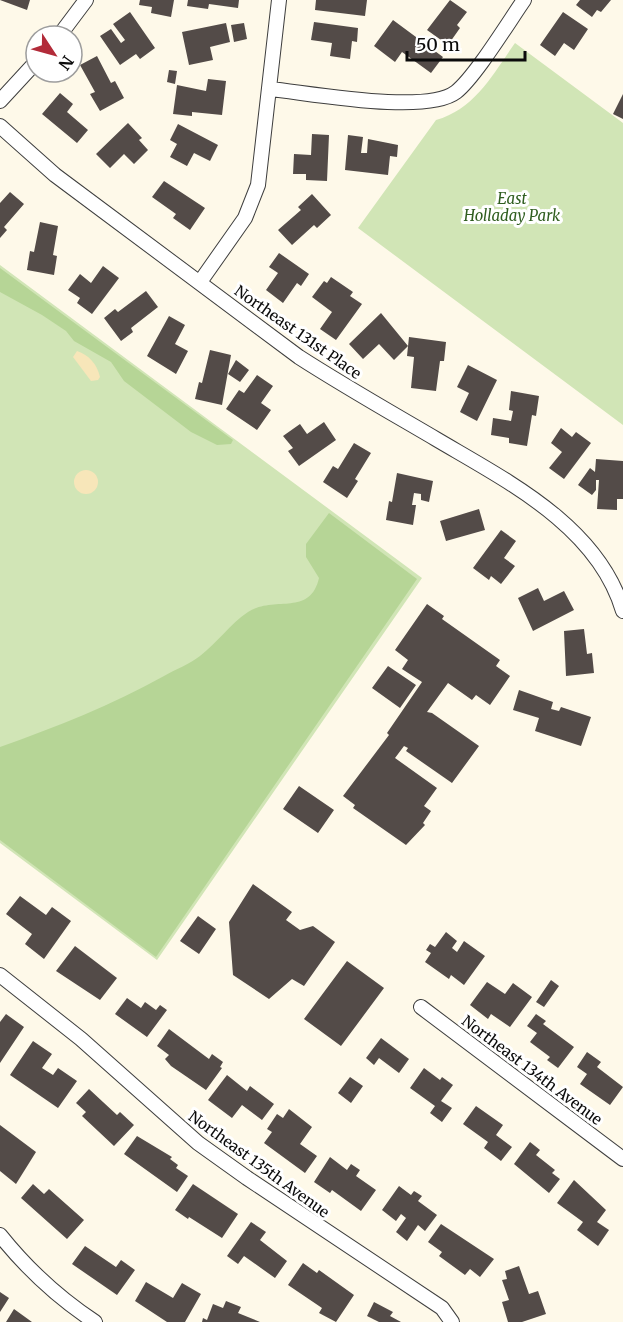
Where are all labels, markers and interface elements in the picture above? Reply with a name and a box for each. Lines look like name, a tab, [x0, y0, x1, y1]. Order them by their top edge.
north arrow	[24, 24, 84, 84]
scale bar	[407, 24, 526, 62]
text: 50 m	[416, 33, 460, 56]
text: N	[54, 52, 78, 74]
park label: East Holladay Park	[463, 189, 561, 225]
street label: Northeast 131st Place	[231, 281, 365, 383]
street label: Northeast 134th Avenue	[458, 1011, 606, 1129]
street label: Northeast 135th Avenue	[185, 1106, 333, 1222]

